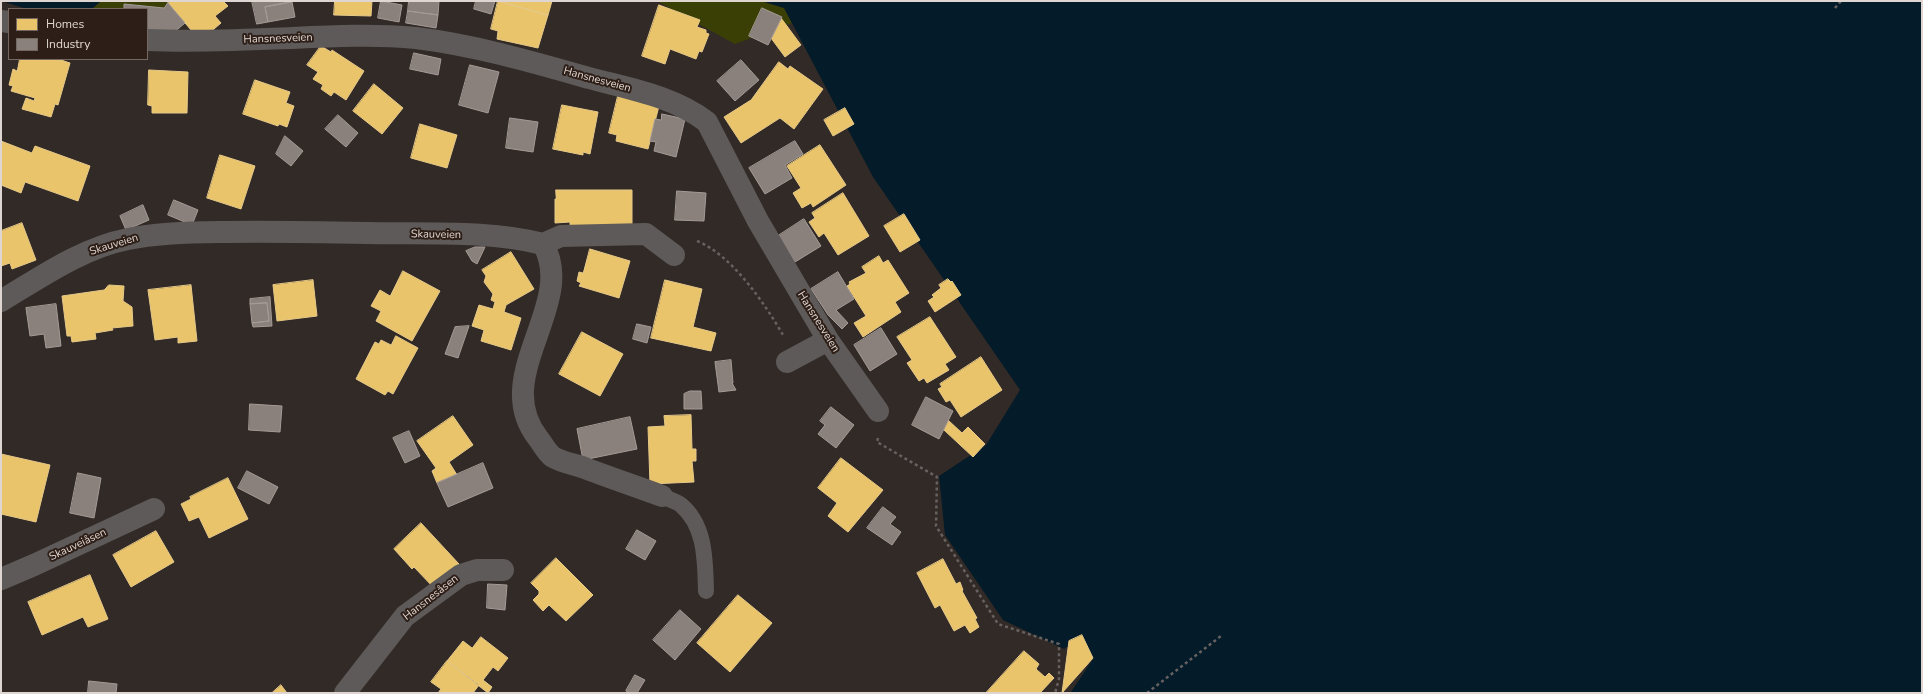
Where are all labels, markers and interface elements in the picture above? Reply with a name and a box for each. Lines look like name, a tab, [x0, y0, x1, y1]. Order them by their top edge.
legend	[8, 8, 148, 60]
text: Homes	[46, 16, 84, 32]
street label: Hansnesveien	[243, 31, 313, 47]
text: Industry	[46, 36, 90, 52]
street label: Hansnesveien	[562, 65, 632, 95]
street label: Skauveien	[411, 228, 461, 242]
street label: Skauveien	[88, 231, 140, 259]
street label: Hansnesveien	[794, 289, 842, 355]
street label: Skauveiåsen	[47, 526, 109, 564]
street label: Hansnesåsen	[401, 572, 461, 624]

